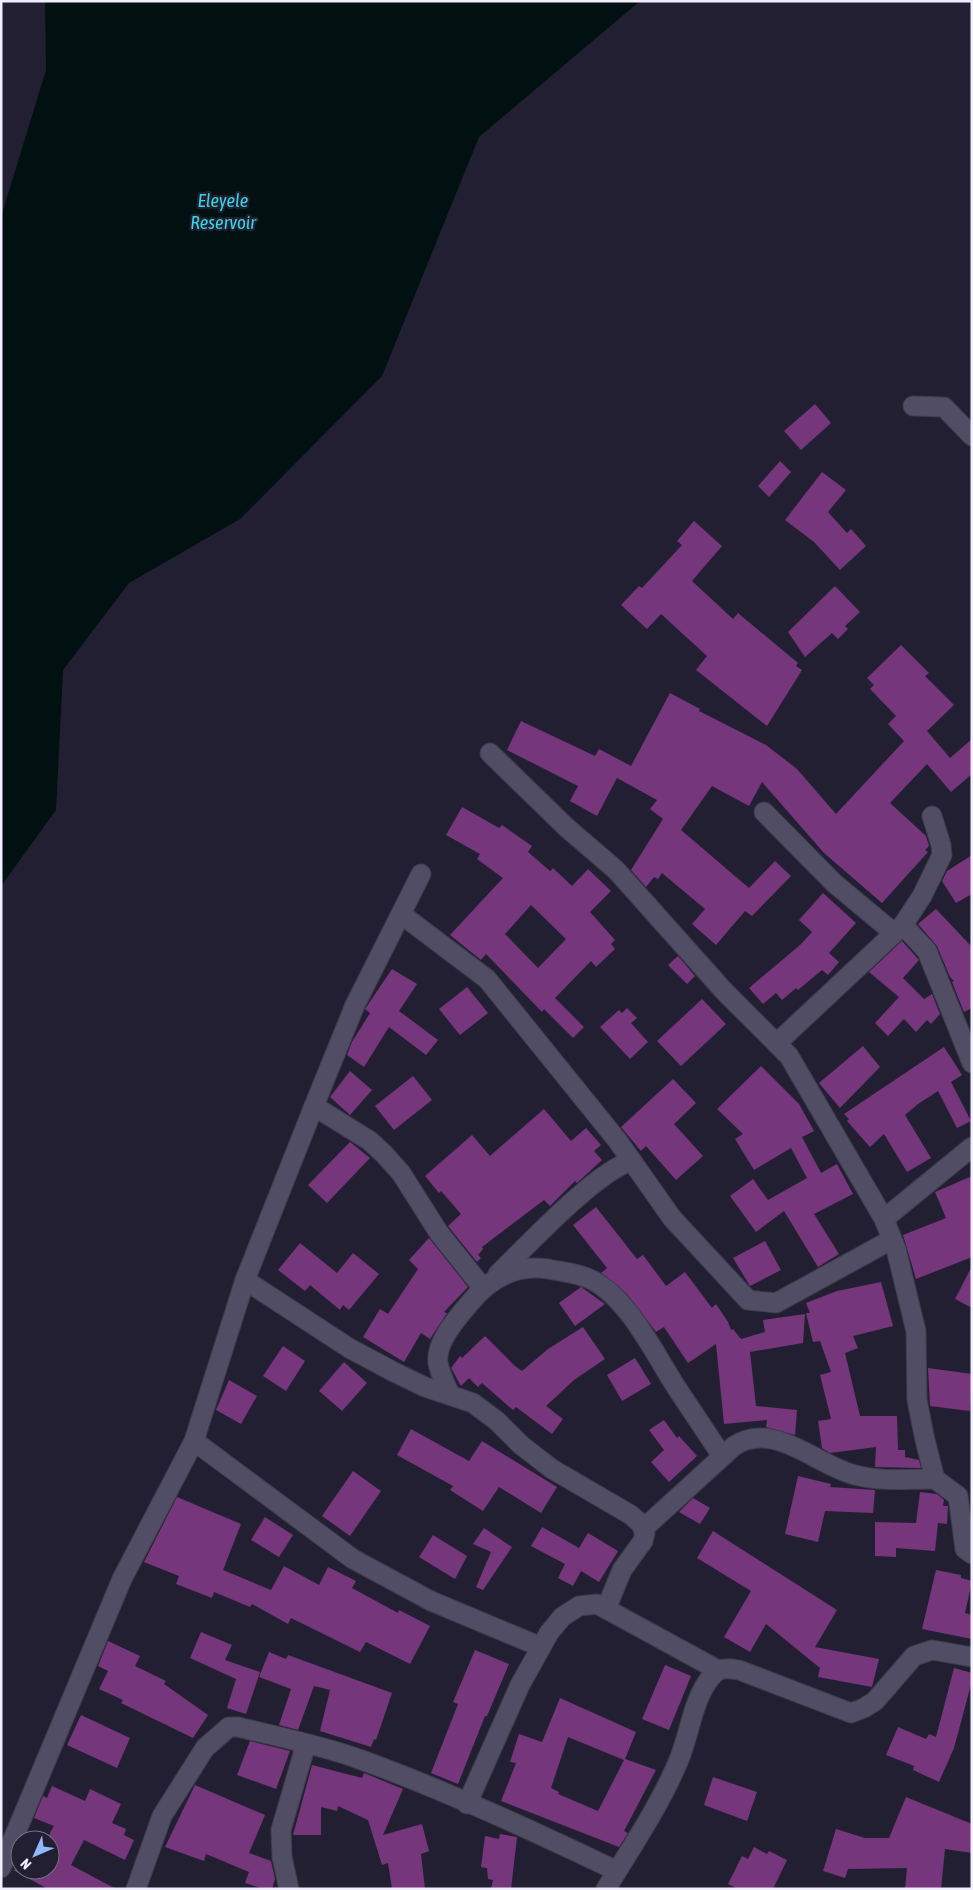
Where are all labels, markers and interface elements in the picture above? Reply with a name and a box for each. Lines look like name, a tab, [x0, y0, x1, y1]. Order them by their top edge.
water label: Eleyele Reservoir	[190, 189, 257, 233]
north arrow	[10, 1830, 60, 1880]
text: N	[17, 1856, 34, 1873]

